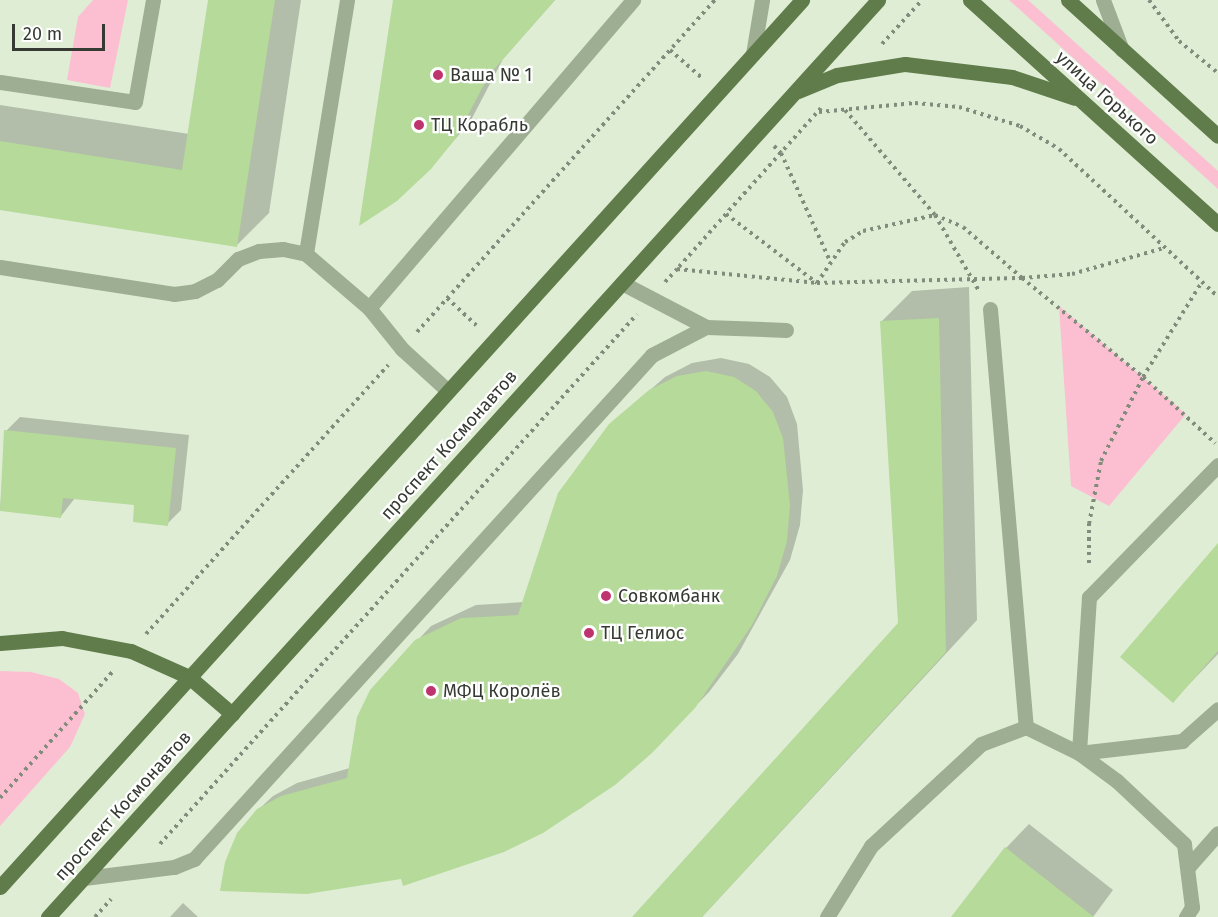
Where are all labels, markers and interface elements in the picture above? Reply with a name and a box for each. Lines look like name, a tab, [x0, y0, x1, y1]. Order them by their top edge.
scale bar	[15, 12, 108, 50]
text: 20 m	[23, 23, 62, 45]
street label: улица Горького	[1051, 46, 1163, 150]
place label: Ваша № 1	[450, 64, 532, 86]
marker: Ваша № 1	[431, 68, 445, 82]
place label: ТЦ Корабль	[431, 114, 528, 136]
marker: ТЦ Корабль	[412, 118, 426, 132]
street label: проспект Космонавтов	[376, 366, 522, 524]
place label: Совкомбанк	[618, 585, 720, 607]
marker: Совкомбанк	[599, 589, 613, 603]
place label: ТЦ Гелиос	[601, 622, 684, 644]
marker: ТЦ Гелиос	[582, 626, 596, 640]
place label: МФЦ Королёв	[443, 680, 561, 702]
marker: МФЦ Королёв	[424, 684, 438, 698]
street label: проспект Космонавтов	[50, 727, 196, 885]

